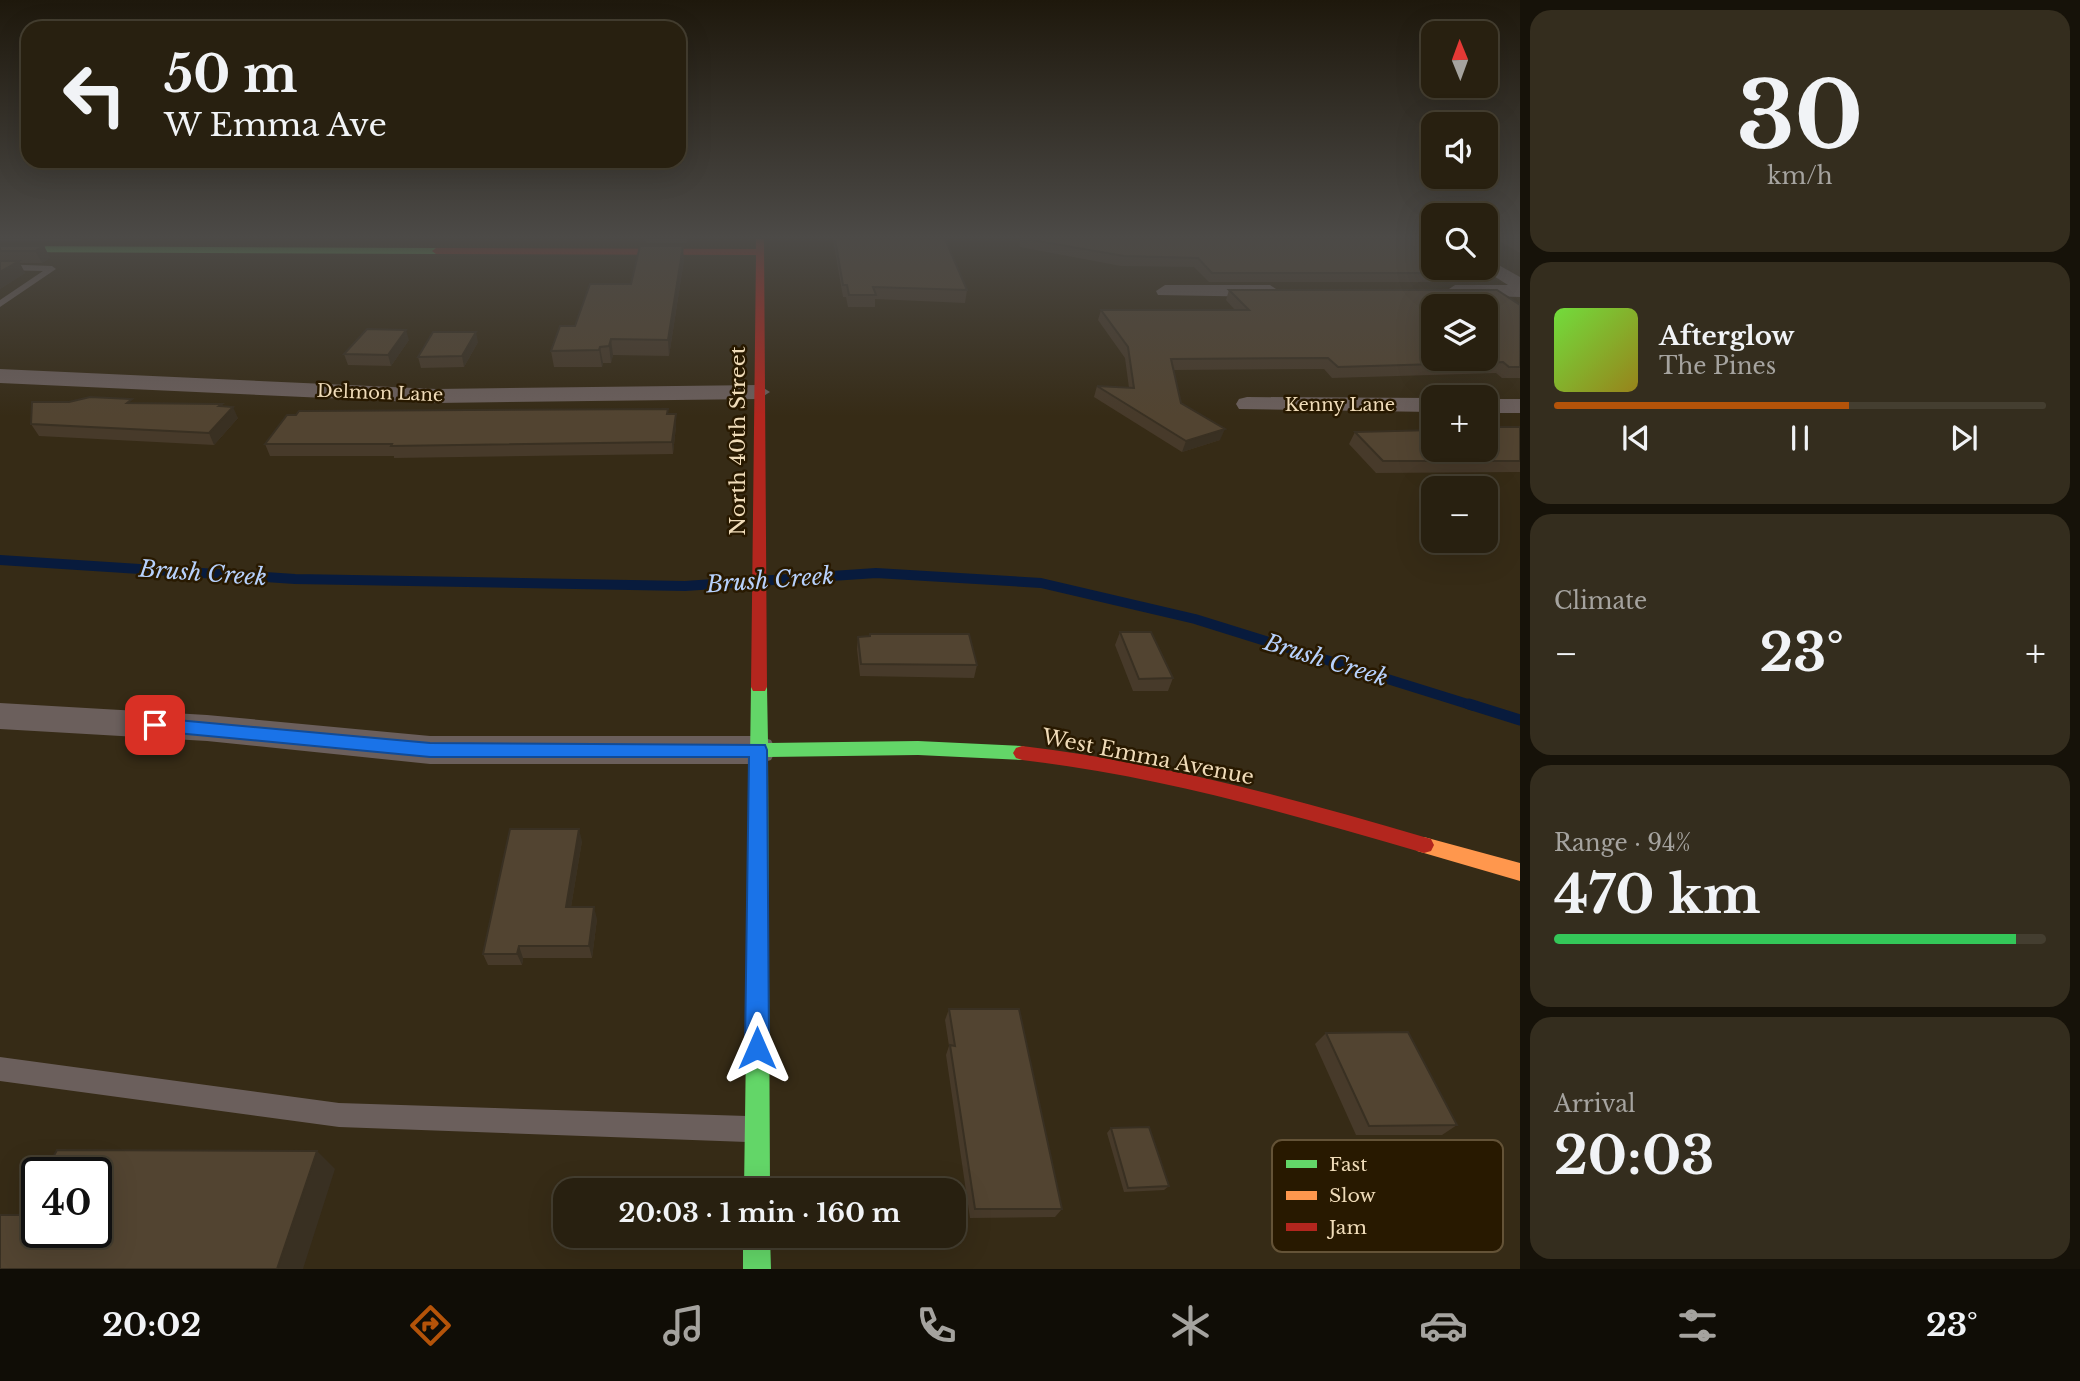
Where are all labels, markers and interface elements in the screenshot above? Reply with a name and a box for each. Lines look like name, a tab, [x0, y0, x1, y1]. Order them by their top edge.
north arrow	[1421, 21, 1498, 98]
map controls	[1421, 21, 1498, 553]
text: 50 m	[164, 44, 297, 105]
icon: left	[49, 49, 140, 140]
text: 30	[1737, 60, 1863, 173]
text: W Emma Ave	[164, 105, 387, 145]
button: sound	[1421, 112, 1498, 189]
text: km/h	[1767, 162, 1833, 190]
button: search	[1421, 203, 1498, 280]
button: layers	[1421, 294, 1498, 371]
text: Afterglow	[1659, 320, 1795, 352]
street label: North 40th Street	[725, 346, 751, 536]
text: The Pines	[1659, 352, 1776, 380]
street label: Delmon Lane	[316, 380, 444, 406]
button: +	[1421, 385, 1498, 462]
street label: Kenny Lane	[1285, 394, 1395, 416]
icon: previous	[1617, 419, 1655, 457]
icon: pause	[1781, 419, 1819, 457]
icon: next	[1945, 419, 1983, 457]
button: −	[1421, 476, 1498, 553]
water label: Brush Creek	[137, 554, 268, 591]
water label: Brush Creek	[704, 562, 835, 599]
text: Climate	[1554, 587, 1647, 615]
text: 23°	[1759, 621, 1844, 685]
water label: Brush Creek	[1260, 628, 1391, 692]
text: −	[1554, 630, 1578, 677]
text: +	[2025, 630, 2046, 677]
pin	[125, 695, 185, 755]
icon: arrive	[136, 706, 174, 744]
street label: West Emma Avenue	[1039, 723, 1256, 790]
text: Range · 94%	[1554, 829, 1691, 857]
text: 470 km	[1554, 863, 1761, 927]
position arrow	[720, 1011, 794, 1085]
text: Arrival	[1554, 1090, 1635, 1118]
text: 20:03	[1554, 1124, 1714, 1188]
legend	[1272, 1140, 1503, 1252]
text: Fast	[1329, 1153, 1368, 1176]
speed limit sign: 40	[21, 1157, 112, 1248]
text: Slow	[1329, 1184, 1376, 1207]
text: 20:03 · 1 min · 160 m	[619, 1197, 900, 1229]
text: Jam	[1326, 1216, 1367, 1239]
icon: directions	[406, 1301, 455, 1350]
icon: music	[659, 1301, 708, 1350]
icon: phone	[912, 1301, 961, 1350]
icon: climate	[1166, 1301, 1215, 1350]
icon: car	[1419, 1301, 1468, 1350]
icon: filters	[1673, 1301, 1722, 1350]
text: 20:02	[102, 1305, 201, 1345]
text: 23°	[1926, 1305, 1978, 1345]

